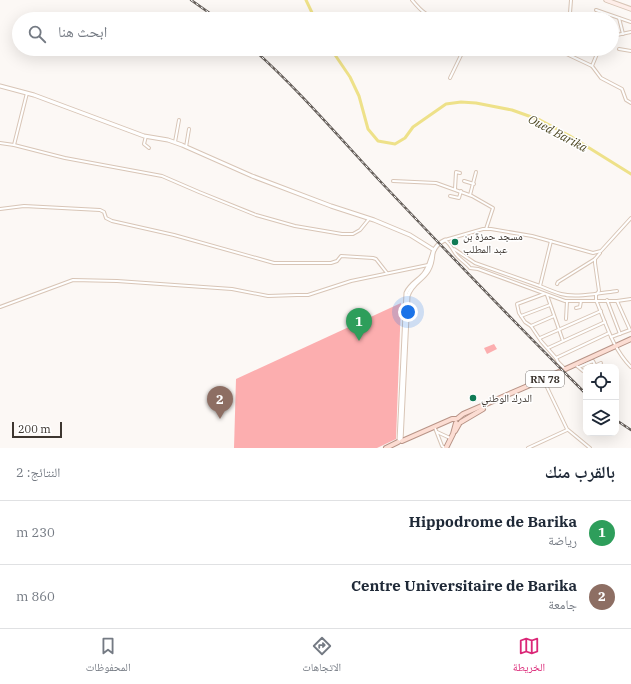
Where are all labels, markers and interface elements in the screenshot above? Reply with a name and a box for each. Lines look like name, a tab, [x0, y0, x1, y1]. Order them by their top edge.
search box	[12, 12, 619, 56]
text: ابحث هنا	[58, 22, 107, 41]
icon: search	[26, 23, 48, 45]
water label: Oued Barika	[526, 111, 591, 155]
place label: مسجد حمزة بن عبد المطلب	[463, 229, 523, 256]
marker: مسجد حمزة بن عبد المطلب	[450, 237, 460, 247]
your location	[398, 302, 418, 322]
pin: 1	[346, 308, 372, 341]
map controls	[583, 364, 619, 436]
button: locate	[583, 364, 619, 400]
road number: RN 78	[526, 371, 564, 387]
pin: 2	[207, 386, 233, 419]
place label: الدرك الوطني	[481, 391, 532, 407]
marker: الدرك الوطني	[468, 393, 478, 403]
button: layers	[583, 400, 619, 436]
scale bar	[12, 420, 62, 439]
text: 200 m	[18, 422, 51, 436]
text: بالقرب منك	[545, 461, 615, 483]
text: النتائج: 2	[16, 464, 60, 481]
text: Hippodrome de Barika	[409, 512, 577, 531]
text: 230 m	[16, 524, 55, 541]
text: 1	[598, 524, 606, 541]
text: رياضة	[548, 532, 577, 549]
text: Centre Universitaire de Barika	[351, 576, 577, 595]
text: 860 m	[16, 588, 55, 605]
text: 2	[598, 588, 606, 605]
text: جامعة	[548, 596, 577, 613]
tab: المحفوظات	[86, 635, 131, 678]
tab: الاتجاهات	[302, 635, 341, 678]
tab: الخريطة	[513, 635, 545, 678]

